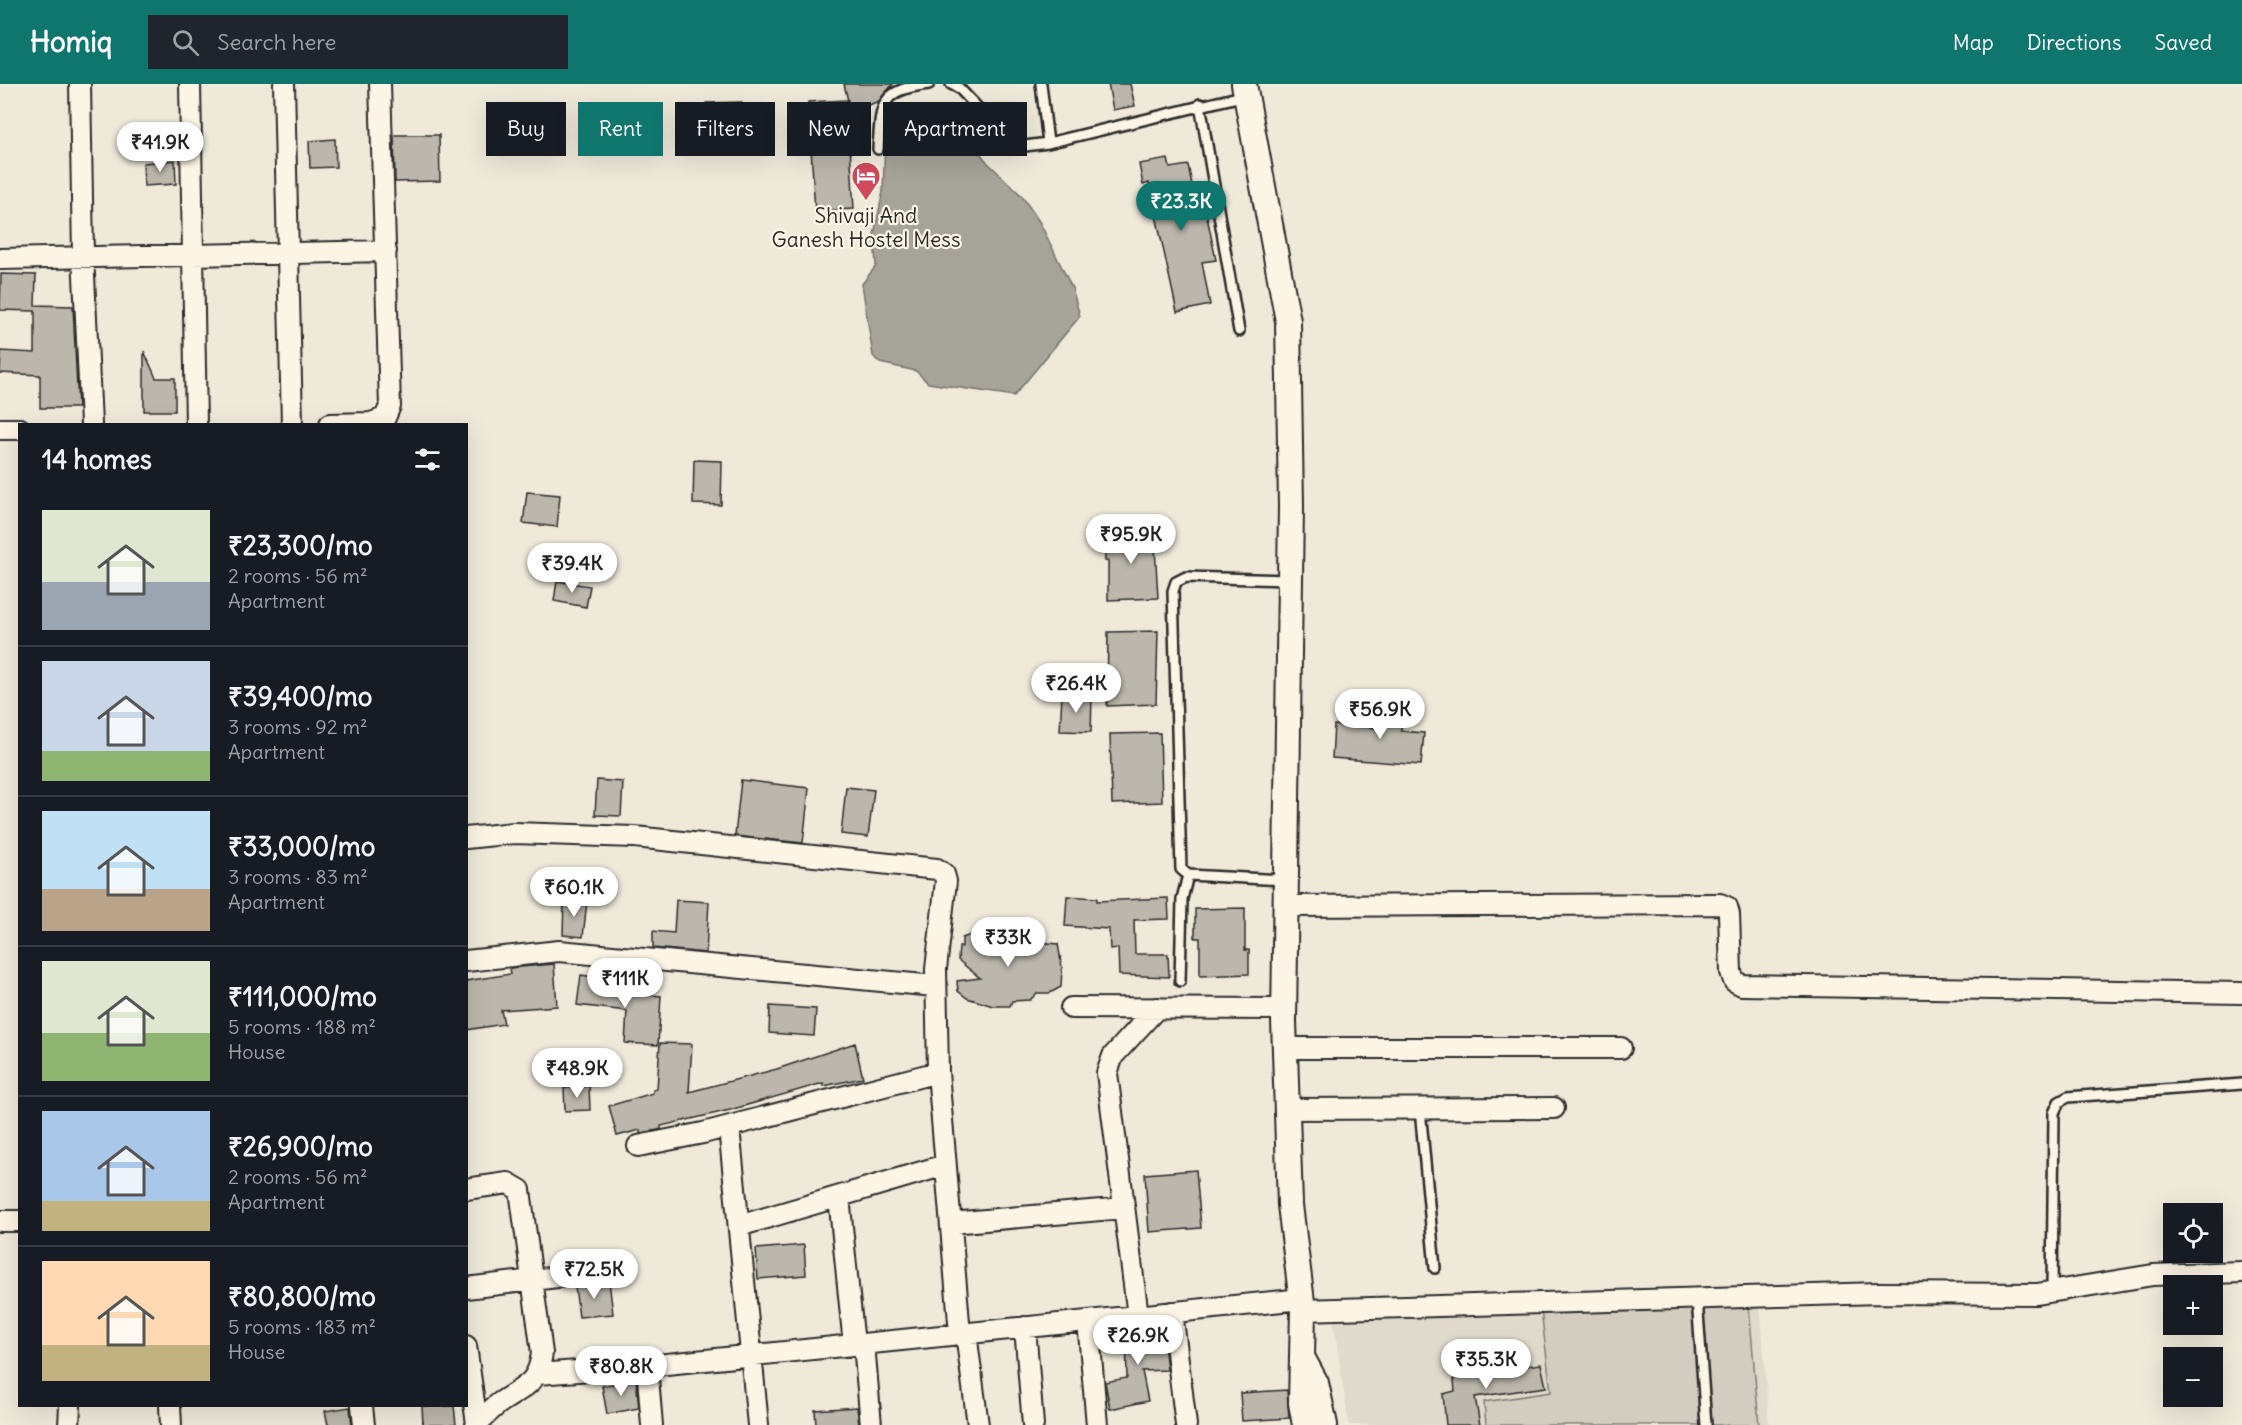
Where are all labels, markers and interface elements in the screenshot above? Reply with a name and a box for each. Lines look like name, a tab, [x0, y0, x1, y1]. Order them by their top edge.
search box	[148, 15, 568, 69]
text: Homiq	[30, 24, 112, 60]
icon: search	[169, 26, 202, 59]
text: Search here	[217, 28, 336, 56]
text: Map	[1953, 29, 1994, 56]
text: Directions	[2027, 29, 2121, 56]
text: Saved	[2154, 29, 2212, 56]
chip: Buy	[486, 102, 566, 156]
chip: Rent	[578, 102, 663, 156]
chip: Filters	[675, 102, 775, 156]
chip: New	[787, 102, 871, 156]
chip: Apartment	[883, 102, 1027, 156]
pin: ₹41.9K	[111, 122, 209, 173]
text: ₹41.9K	[131, 129, 189, 154]
hotel icon: Shivaji And Ganesh Hostel Mess	[850, 160, 882, 202]
pin: ₹23.3K	[1132, 181, 1230, 232]
text: ₹23.3K	[1150, 188, 1212, 213]
place label: Shivaji And Ganesh Hostel Mess	[772, 202, 960, 253]
text: 14 homes	[42, 443, 152, 476]
icon: filters	[411, 443, 444, 476]
pin: ₹95.9K	[1082, 514, 1180, 565]
text: ₹95.9K	[1100, 521, 1162, 546]
text: ₹23,300/mo	[228, 529, 373, 562]
icon: home	[90, 534, 162, 606]
pin: ₹39.4K	[523, 543, 621, 594]
text: ₹39.4K	[541, 550, 603, 575]
text: 2 rooms · 56 m²	[228, 563, 368, 588]
text: Apartment	[228, 588, 325, 613]
pin: ₹26.4K	[1027, 663, 1125, 714]
text: ₹26.4K	[1045, 670, 1107, 695]
text: ₹39,400/mo	[228, 680, 372, 713]
icon: home	[90, 685, 162, 757]
pin: ₹56.9K	[1331, 689, 1429, 740]
text: ₹56.9K	[1349, 696, 1411, 721]
text: 3 rooms · 92 m²	[228, 714, 367, 739]
text: Apartment	[228, 739, 325, 764]
text: ₹33,000/mo	[228, 830, 375, 863]
icon: home	[90, 835, 162, 907]
text: 3 rooms · 83 m²	[228, 864, 368, 889]
pin: ₹60.1K	[525, 867, 623, 918]
text: ₹60.1K	[544, 874, 604, 899]
text: Apartment	[228, 889, 325, 914]
pin: ₹33K	[972, 917, 1044, 968]
text: ₹33K	[985, 924, 1031, 949]
pin: ₹111K	[583, 958, 667, 1009]
text: ₹111K	[601, 965, 649, 990]
text: ₹111,000/mo	[228, 980, 377, 1013]
icon: home	[90, 985, 162, 1057]
text: 5 rooms · 188 m²	[228, 1014, 376, 1039]
text: House	[228, 1039, 285, 1064]
pin: ₹48.9K	[528, 1048, 626, 1099]
text: ₹48.9K	[546, 1055, 608, 1080]
text: ₹26,900/mo	[228, 1130, 373, 1163]
icon: home	[90, 1135, 162, 1207]
text: 2 rooms · 56 m²	[228, 1164, 368, 1189]
text: Apartment	[228, 1189, 325, 1214]
map controls	[2163, 1203, 2223, 1407]
button: locate	[2163, 1203, 2223, 1263]
pin: ₹72.5K	[545, 1249, 643, 1300]
text: ₹72.5K	[564, 1256, 624, 1281]
button: +	[2163, 1275, 2223, 1335]
text: ₹80,800/mo	[228, 1280, 376, 1313]
icon: home	[90, 1285, 162, 1357]
text: 5 rooms · 183 m²	[228, 1314, 376, 1339]
pin: ₹26.9K	[1089, 1315, 1187, 1366]
text: ₹26.9K	[1107, 1322, 1169, 1347]
text: House	[228, 1339, 285, 1364]
pin: ₹35.3K	[1437, 1339, 1535, 1390]
pin: ₹80.8K	[572, 1346, 670, 1397]
text: ₹35.3K	[1455, 1346, 1517, 1371]
button: −	[2163, 1347, 2223, 1407]
text: ₹80.8K	[589, 1353, 653, 1378]

